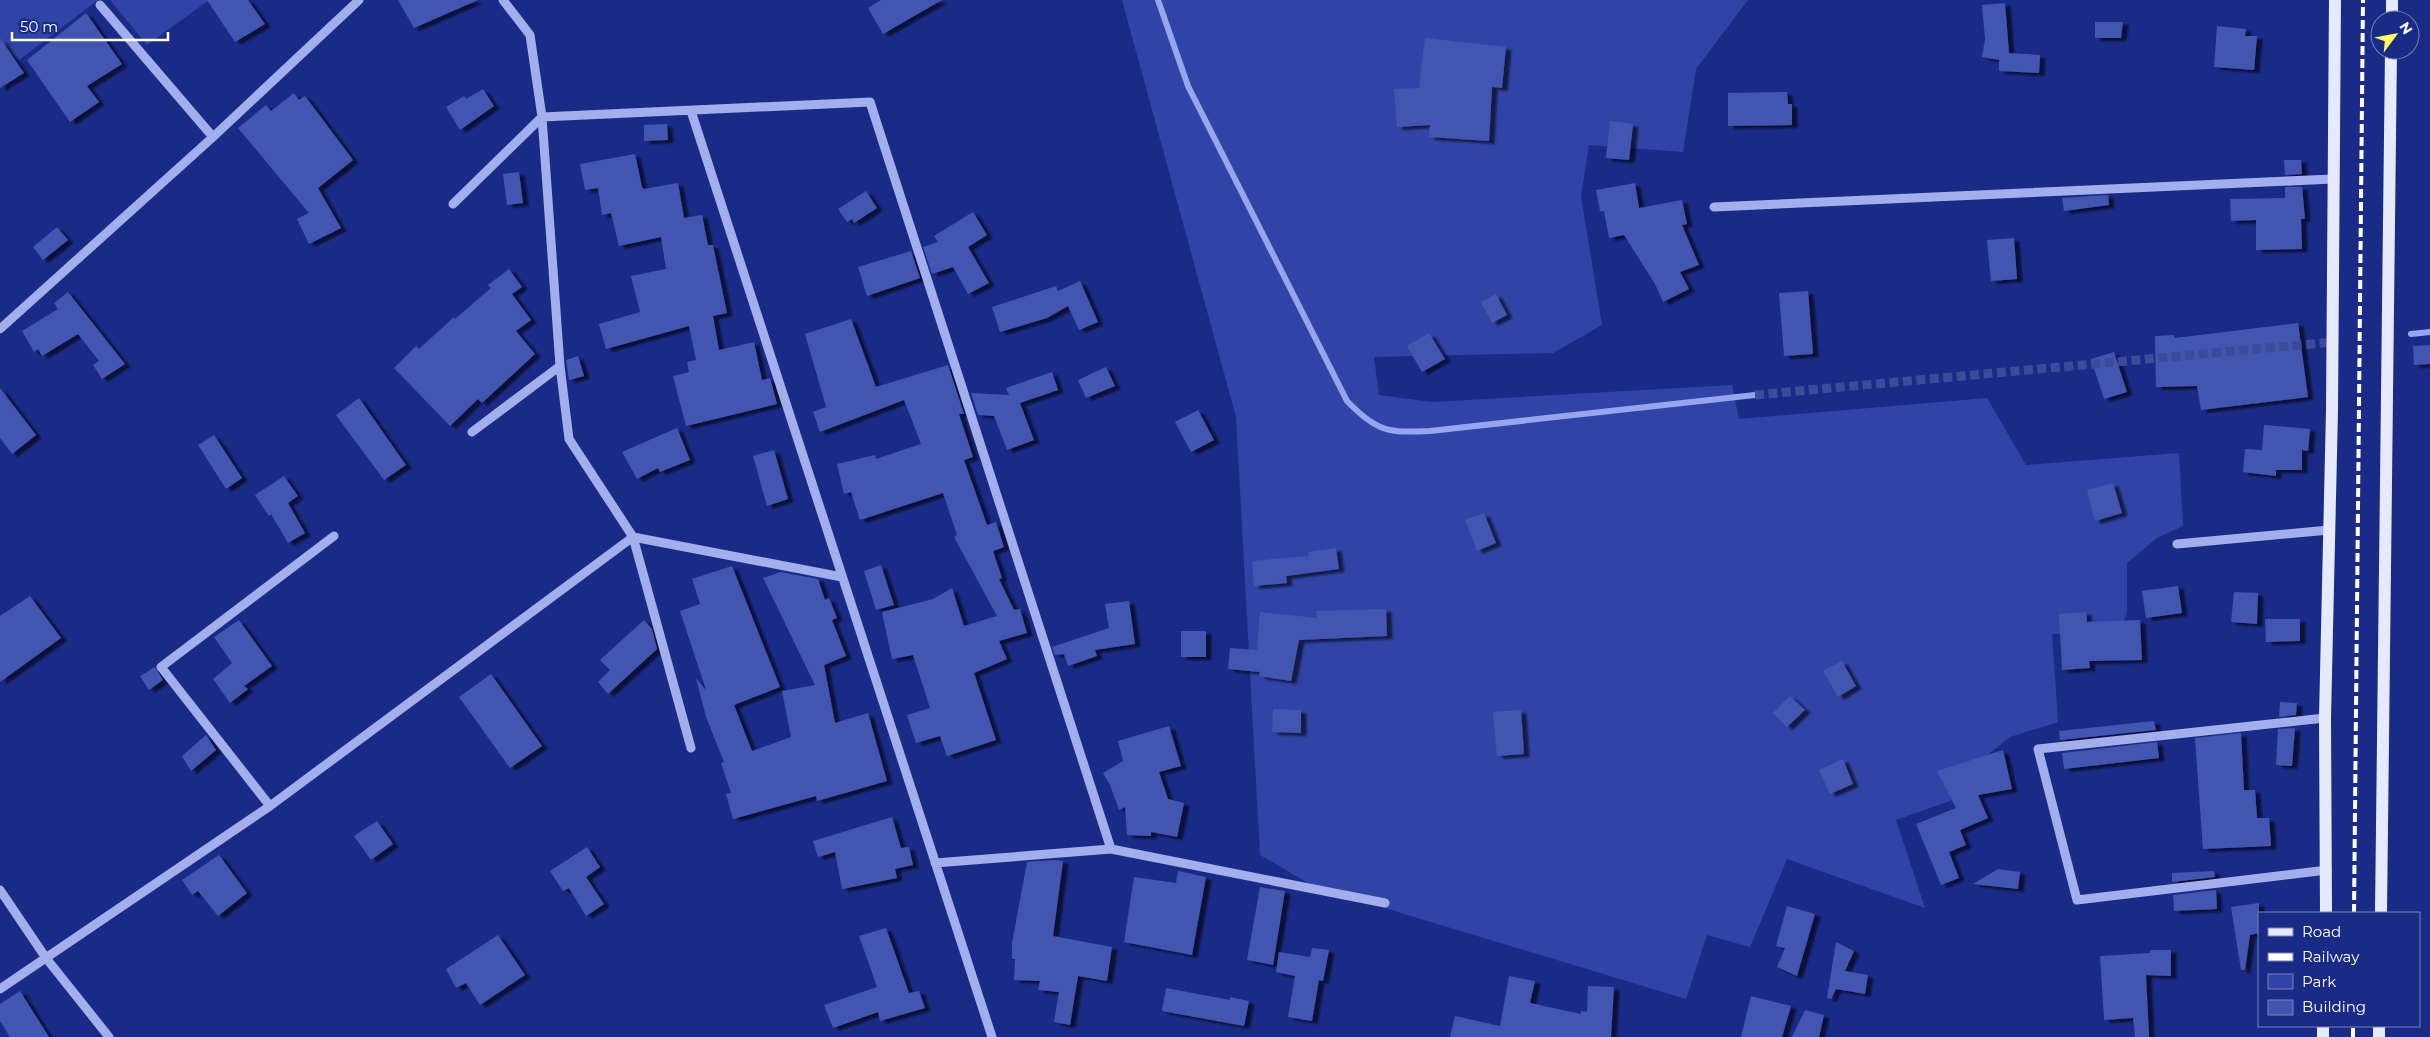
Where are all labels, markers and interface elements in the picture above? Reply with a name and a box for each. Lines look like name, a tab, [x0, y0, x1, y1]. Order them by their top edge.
scale bar	[12, 10, 169, 42]
north arrow	[2370, 10, 2420, 60]
text: 50 m	[20, 17, 58, 36]
text: N	[2395, 19, 2417, 38]
legend	[2258, 912, 2420, 1027]
text: Road	[2302, 922, 2341, 941]
text: Railway	[2302, 947, 2360, 966]
text: Park	[2302, 972, 2336, 991]
text: Building	[2302, 997, 2366, 1016]

